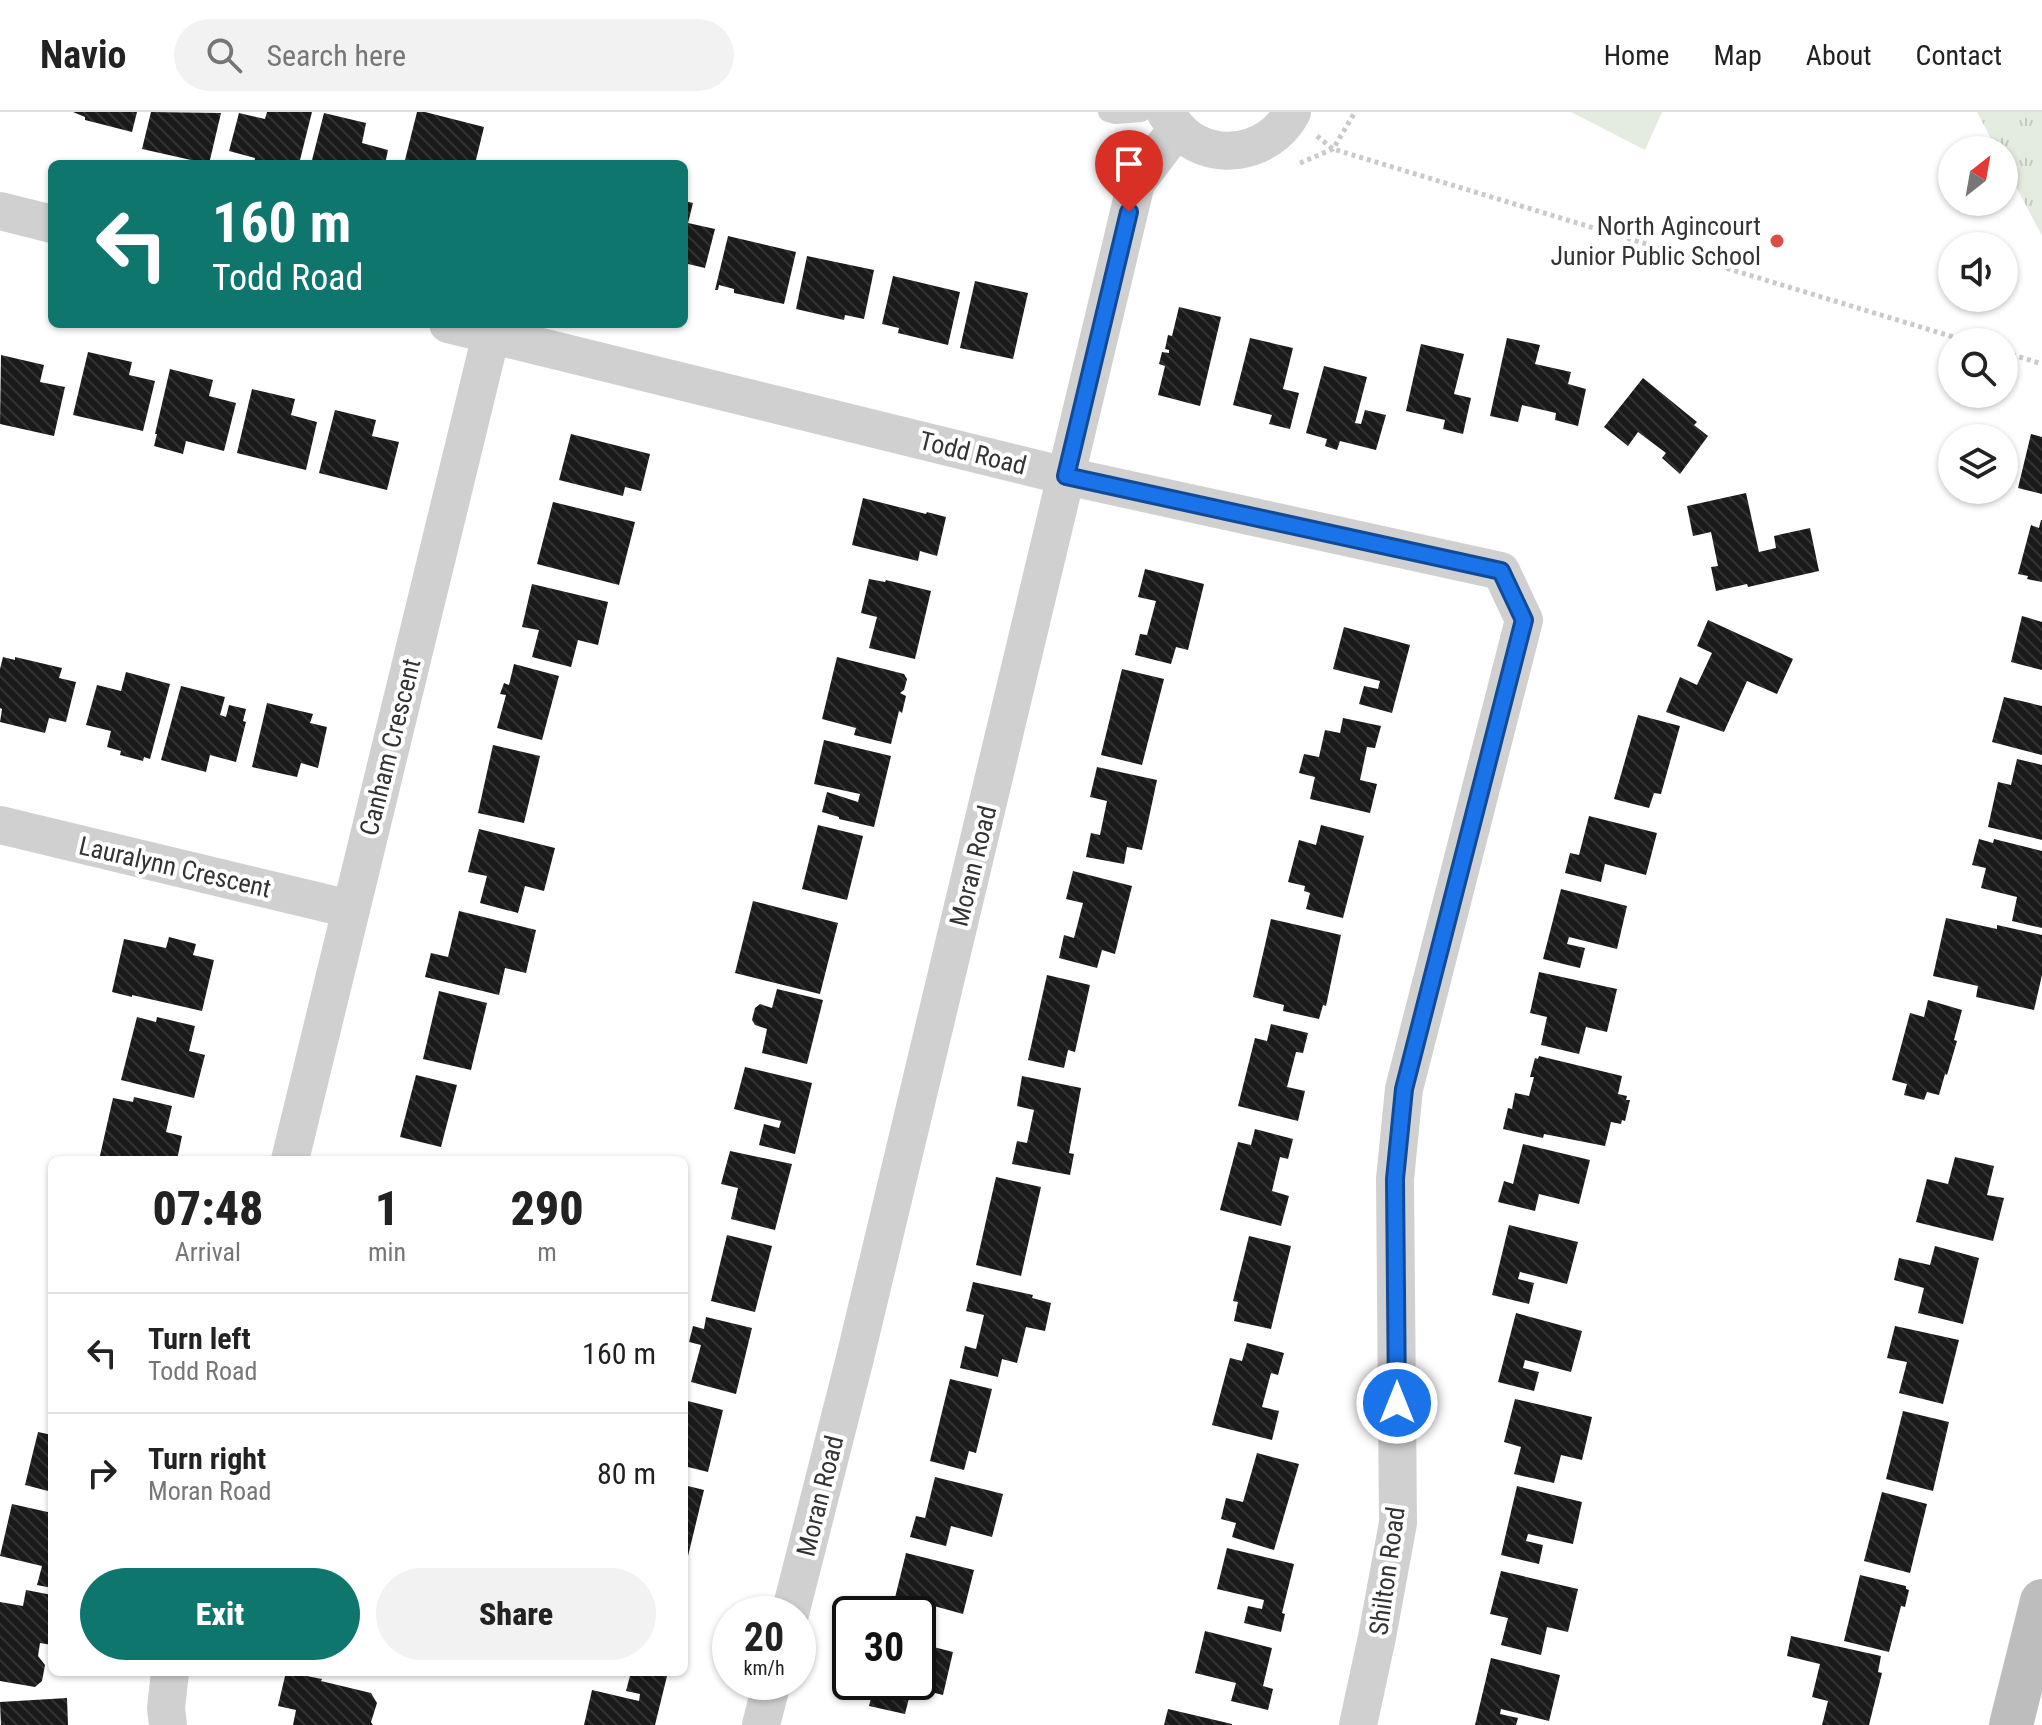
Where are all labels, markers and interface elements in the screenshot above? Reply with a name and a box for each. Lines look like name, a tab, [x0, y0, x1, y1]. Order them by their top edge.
search box	[174, 19, 734, 91]
text: Navio	[40, 33, 126, 77]
icon: search	[202, 33, 246, 77]
text: Search here	[266, 38, 406, 73]
text: Home	[1604, 39, 1669, 72]
text: Map	[1713, 39, 1762, 72]
text: About	[1806, 39, 1872, 72]
text: Contact	[1916, 39, 2002, 72]
pin	[1095, 130, 1163, 212]
north arrow	[1938, 136, 2018, 216]
map controls	[1938, 136, 2018, 504]
icon: arrive	[1107, 142, 1151, 186]
text: 160 m	[212, 190, 351, 256]
icon: left	[80, 192, 184, 296]
place label: North Agincourt Junior Public School	[1551, 211, 1761, 271]
marker: North Agincourt Junior Public School	[1768, 232, 1786, 250]
button: sound	[1938, 232, 2018, 312]
text: Todd Road	[212, 257, 363, 299]
button: search	[1938, 328, 2018, 408]
button: layers	[1938, 424, 2018, 504]
street label: Todd Road	[916, 425, 1030, 481]
street label: Canham Crescent	[354, 655, 426, 839]
street label: Moran Road	[944, 803, 1002, 929]
street label: Lauralynn Crescent	[76, 830, 274, 904]
text: 07:48	[152, 1180, 264, 1237]
text: 1	[375, 1180, 399, 1237]
text: 290	[510, 1180, 584, 1237]
text: Arrival	[175, 1237, 241, 1267]
text: min	[368, 1237, 406, 1267]
text: m	[537, 1237, 557, 1267]
text: Turn left	[148, 1321, 251, 1356]
icon: left	[80, 1331, 124, 1375]
text: 160 m	[582, 1336, 656, 1371]
text: Todd Road	[148, 1356, 257, 1386]
position arrow	[1355, 1361, 1439, 1445]
street label: Moran Road	[791, 1433, 849, 1559]
text: Turn right	[148, 1441, 266, 1476]
icon: right	[80, 1451, 124, 1495]
text: 80 m	[597, 1456, 656, 1491]
text: Moran Road	[148, 1476, 271, 1506]
street label: Shilton Road	[1363, 1505, 1411, 1637]
button: Exit	[80, 1568, 360, 1660]
button: Share	[376, 1568, 656, 1660]
speed limit sign: 30	[832, 1596, 936, 1700]
text: 20	[744, 1614, 784, 1661]
text: km/h	[743, 1656, 785, 1680]

